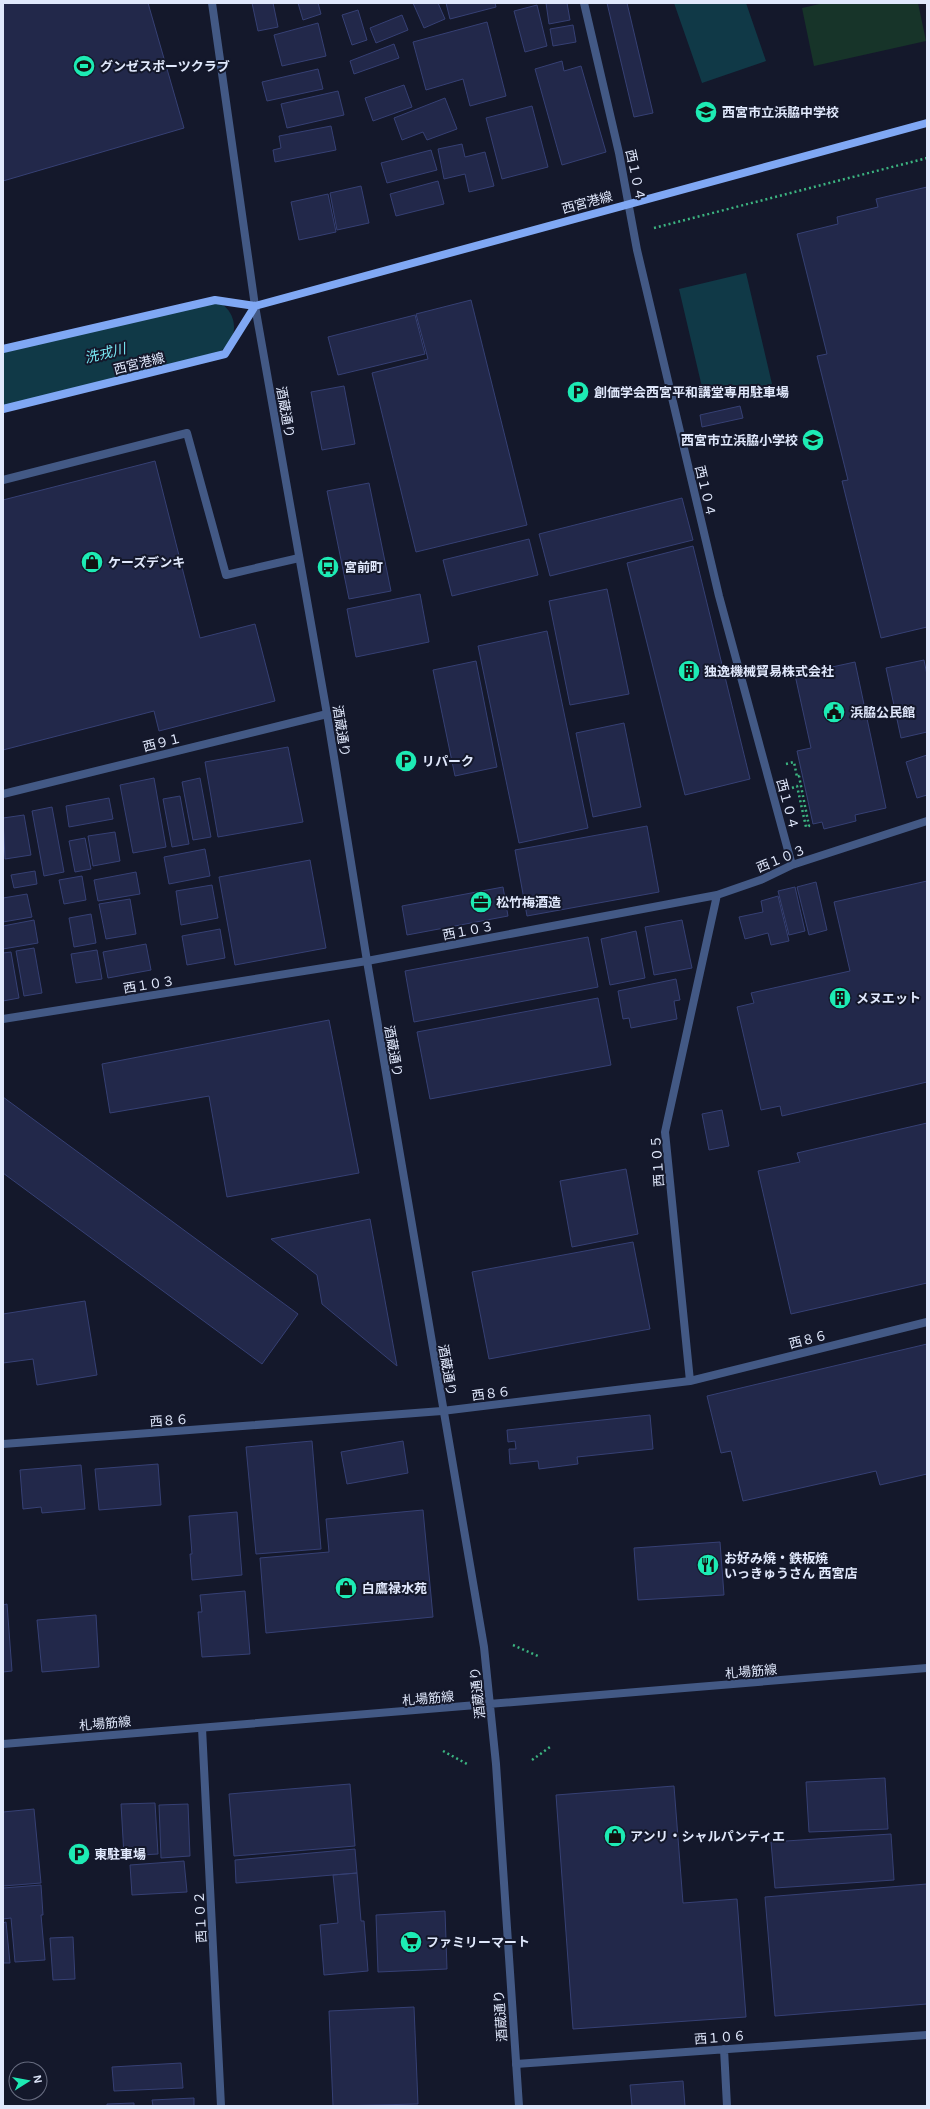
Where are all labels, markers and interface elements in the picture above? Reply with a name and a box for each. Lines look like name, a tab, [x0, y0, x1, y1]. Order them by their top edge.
sports icon: グンゼスポーツクラブ	[71, 53, 97, 79]
place label: グンゼスポーツクラブ	[100, 59, 230, 74]
school or university icon: 西宮市立浜脇中学校	[693, 99, 719, 125]
place label: 西宮市立浜脇中学校	[722, 105, 839, 120]
street label: 西１０４	[623, 148, 648, 202]
street label: 西宮港線	[560, 189, 614, 216]
water label: 洗戎川	[83, 340, 129, 366]
street label: 西宮港線	[112, 350, 166, 377]
parking icon: 創価学会西宮平和講堂専用駐車場	[565, 379, 591, 405]
street label: 酒蔵通り	[274, 385, 297, 439]
place label: 創価学会西宮平和講堂専用駐車場	[594, 385, 789, 400]
school or university icon: 西宮市立浜脇小学校	[800, 427, 826, 453]
place label: 西宮市立浜脇小学校	[681, 433, 798, 448]
street label: 西１０４	[692, 464, 719, 518]
shop icon: ケーズデンキ	[79, 549, 105, 575]
bus stop icon: 宮前町	[315, 554, 341, 580]
place label: ケーズデンキ	[108, 555, 185, 570]
place label: 宮前町	[344, 560, 383, 575]
building icon: 独逸機械貿易株式会社	[676, 658, 702, 684]
place label: 独逸機械貿易株式会社	[704, 664, 834, 679]
public building icon: 浜脇公民館	[821, 699, 847, 725]
street label: 酒蔵通り	[330, 704, 353, 758]
place label: 浜脇公民館	[850, 705, 915, 720]
street label: 西９１	[141, 730, 183, 754]
parking icon: リパーク	[393, 748, 419, 774]
place label: リパーク	[422, 754, 474, 769]
street label: 西１０４	[774, 777, 801, 831]
street label: 西１０３	[754, 842, 808, 875]
office icon: 松竹梅酒造	[468, 889, 494, 915]
place label: 松竹梅酒造	[496, 895, 561, 910]
street label: 西１０３	[441, 918, 495, 943]
street label: 西１０３	[122, 973, 176, 996]
building icon: メヌエット	[827, 985, 853, 1011]
place label: メヌエット	[856, 991, 921, 1006]
street label: 酒蔵通り	[382, 1024, 405, 1078]
street label: 西１０５	[648, 1134, 667, 1187]
street label: 西８６	[787, 1327, 829, 1351]
street label: 酒蔵通り	[436, 1343, 459, 1397]
street label: 西８６	[471, 1384, 511, 1403]
street label: 西８６	[149, 1412, 189, 1429]
place label: お好み焼・鉄板焼 いっきゅうさん 西宮店	[724, 1551, 858, 1581]
restaurant icon: お好み焼・鉄板焼 いっきゅうさん 西宮店	[695, 1552, 721, 1578]
shop icon: 白鷹禄水苑	[333, 1575, 359, 1601]
place label: 白鷹禄水苑	[362, 1581, 427, 1596]
street label: 札場筋線	[724, 1662, 778, 1681]
street label: 酒蔵通り	[467, 1666, 488, 1720]
street label: 札場筋線	[401, 1689, 455, 1708]
street label: 札場筋線	[78, 1714, 132, 1733]
shop icon: アンリ・シャルパンティエ	[602, 1823, 628, 1849]
place label: アンリ・シャルパンティエ	[630, 1829, 785, 1844]
parking icon: 東駐車場	[66, 1841, 92, 1867]
place label: 東駐車場	[94, 1847, 146, 1862]
street label: 西１０２	[192, 1891, 209, 1943]
supermarket icon: ファミリーマート	[398, 1929, 424, 1955]
place label: ファミリーマート	[426, 1935, 530, 1950]
street label: 酒蔵通り	[491, 1989, 510, 2042]
street label: 西１０６	[694, 2028, 747, 2047]
north arrow	[8, 2061, 48, 2101]
text: N	[31, 2074, 44, 2084]

